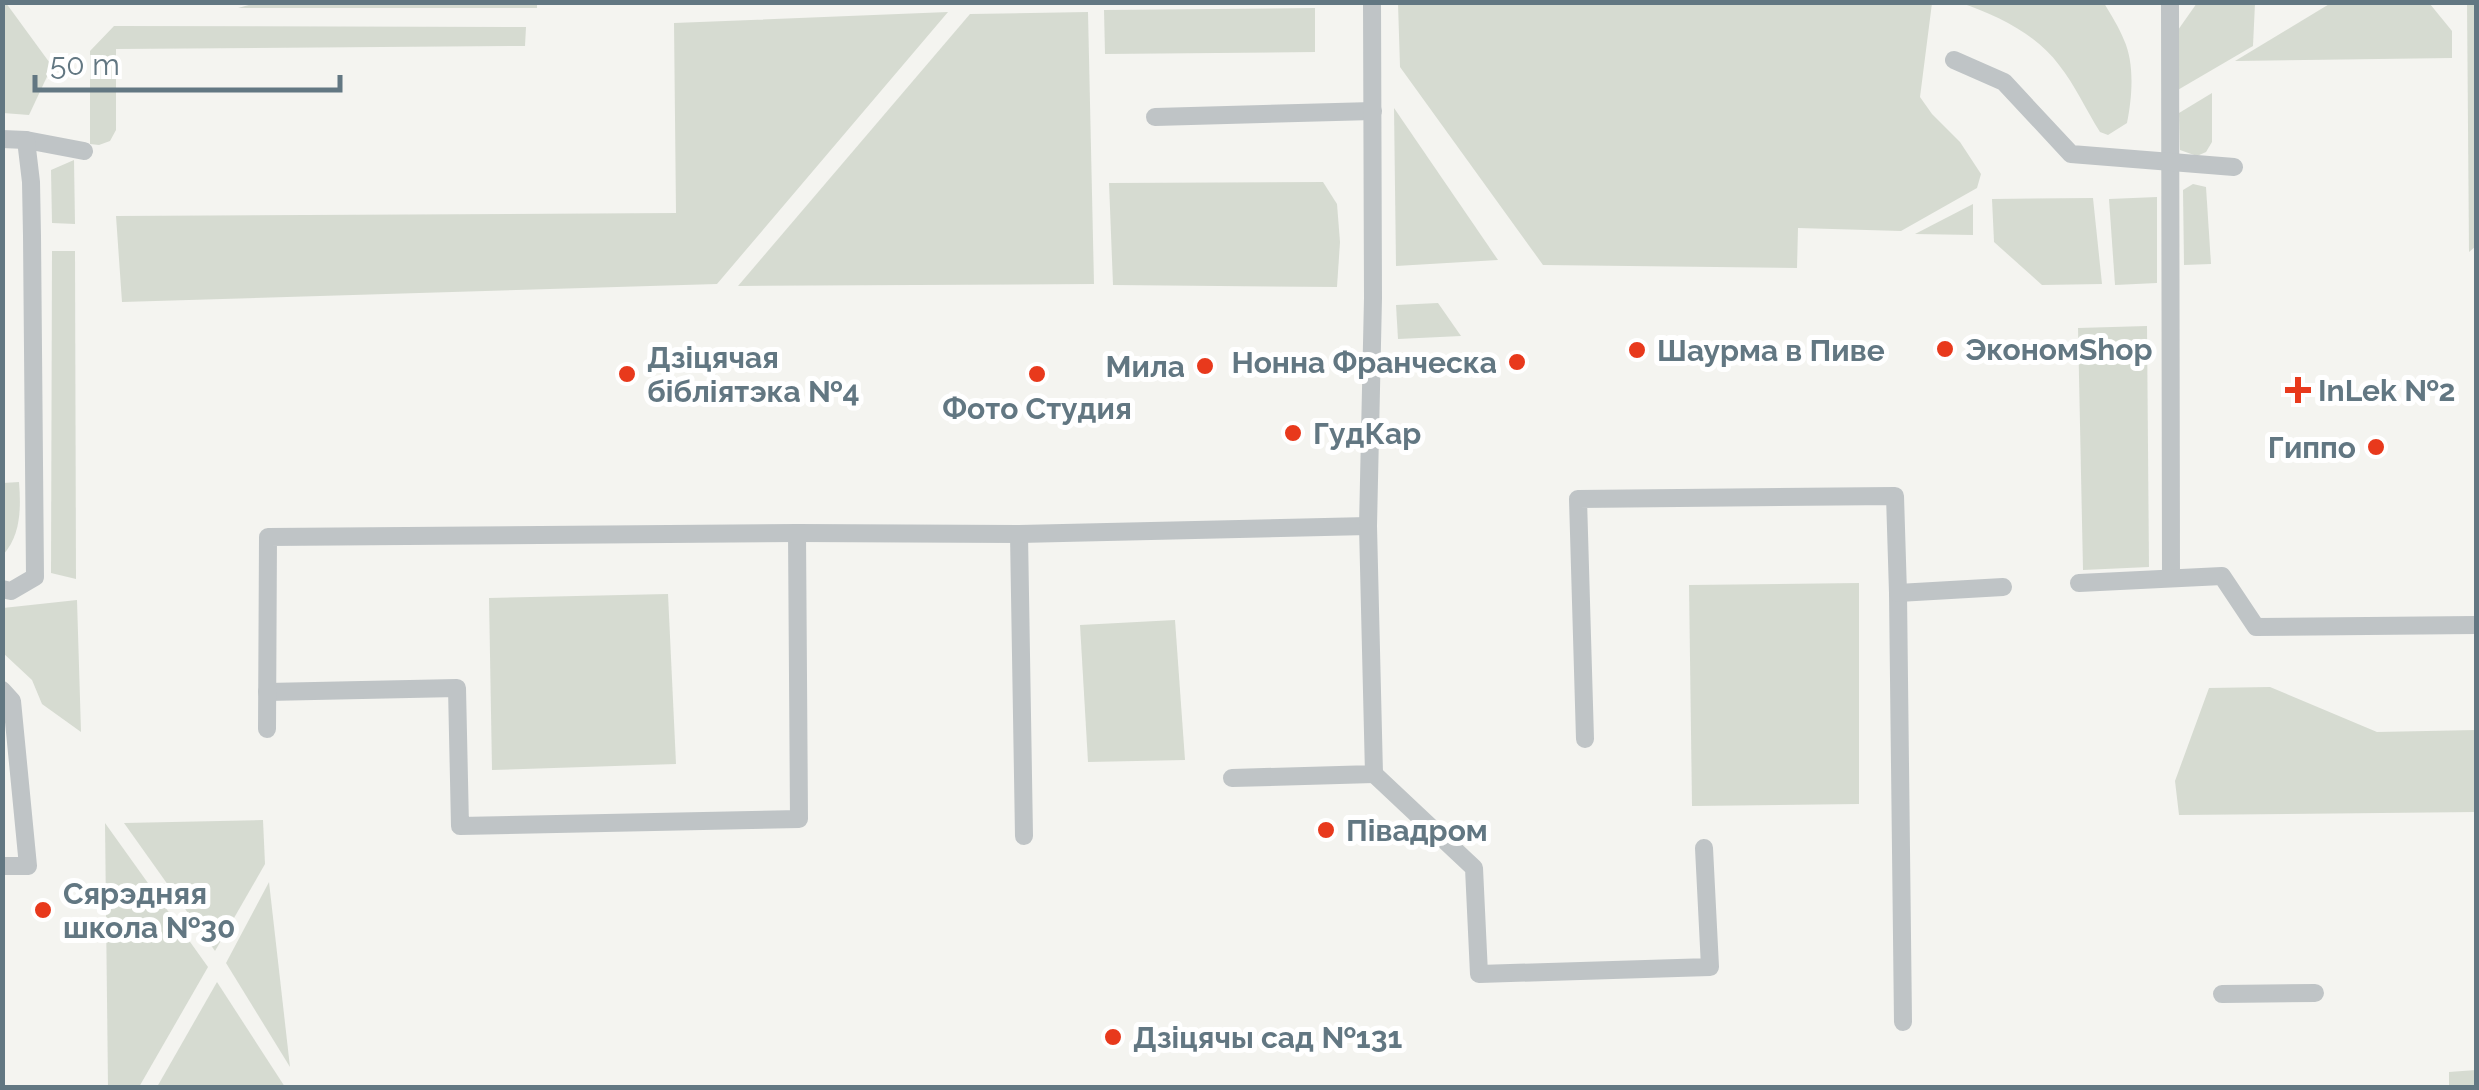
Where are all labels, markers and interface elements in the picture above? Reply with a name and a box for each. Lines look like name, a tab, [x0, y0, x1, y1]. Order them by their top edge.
scale bar	[35, 30, 340, 92]
text: 50 m	[50, 47, 120, 82]
place label: ЭкономShop	[1965, 332, 2153, 367]
place label: Шаурма в Пиве	[1657, 333, 1885, 368]
marker: ЭкономShop	[1934, 338, 1956, 360]
marker: Шаурма в Пиве	[1626, 339, 1648, 361]
place label: Дзіцячая бібліятэка №4	[647, 340, 860, 409]
place label: Нонна Франческа	[1232, 345, 1497, 380]
place label: Мила	[1106, 349, 1185, 384]
marker: Нонна Франческа	[1506, 351, 1528, 373]
marker: Мила	[1194, 355, 1216, 377]
marker: Дзіцячая бібліятэка №4	[616, 363, 638, 385]
marker: Фото Студия	[1026, 363, 1048, 385]
place label: InLek №2	[2318, 373, 2456, 408]
marker: InLek №2	[2287, 379, 2309, 401]
place label: Фото Студия	[942, 391, 1132, 426]
place label: ГудКар	[1313, 416, 1421, 451]
marker: ГудКар	[1282, 422, 1304, 444]
place label: Гиппо	[2268, 430, 2356, 465]
marker: Гиппо	[2365, 436, 2387, 458]
place label: Пiвадром	[1346, 813, 1488, 848]
marker: Пiвадром	[1315, 819, 1337, 841]
place label: Сярэдняя школа №30	[63, 876, 235, 945]
marker: Сярэдняя школа №30	[32, 899, 54, 921]
place label: Дзіцячы сад №131	[1133, 1020, 1402, 1055]
marker: Дзіцячы сад №131	[1102, 1026, 1124, 1048]

